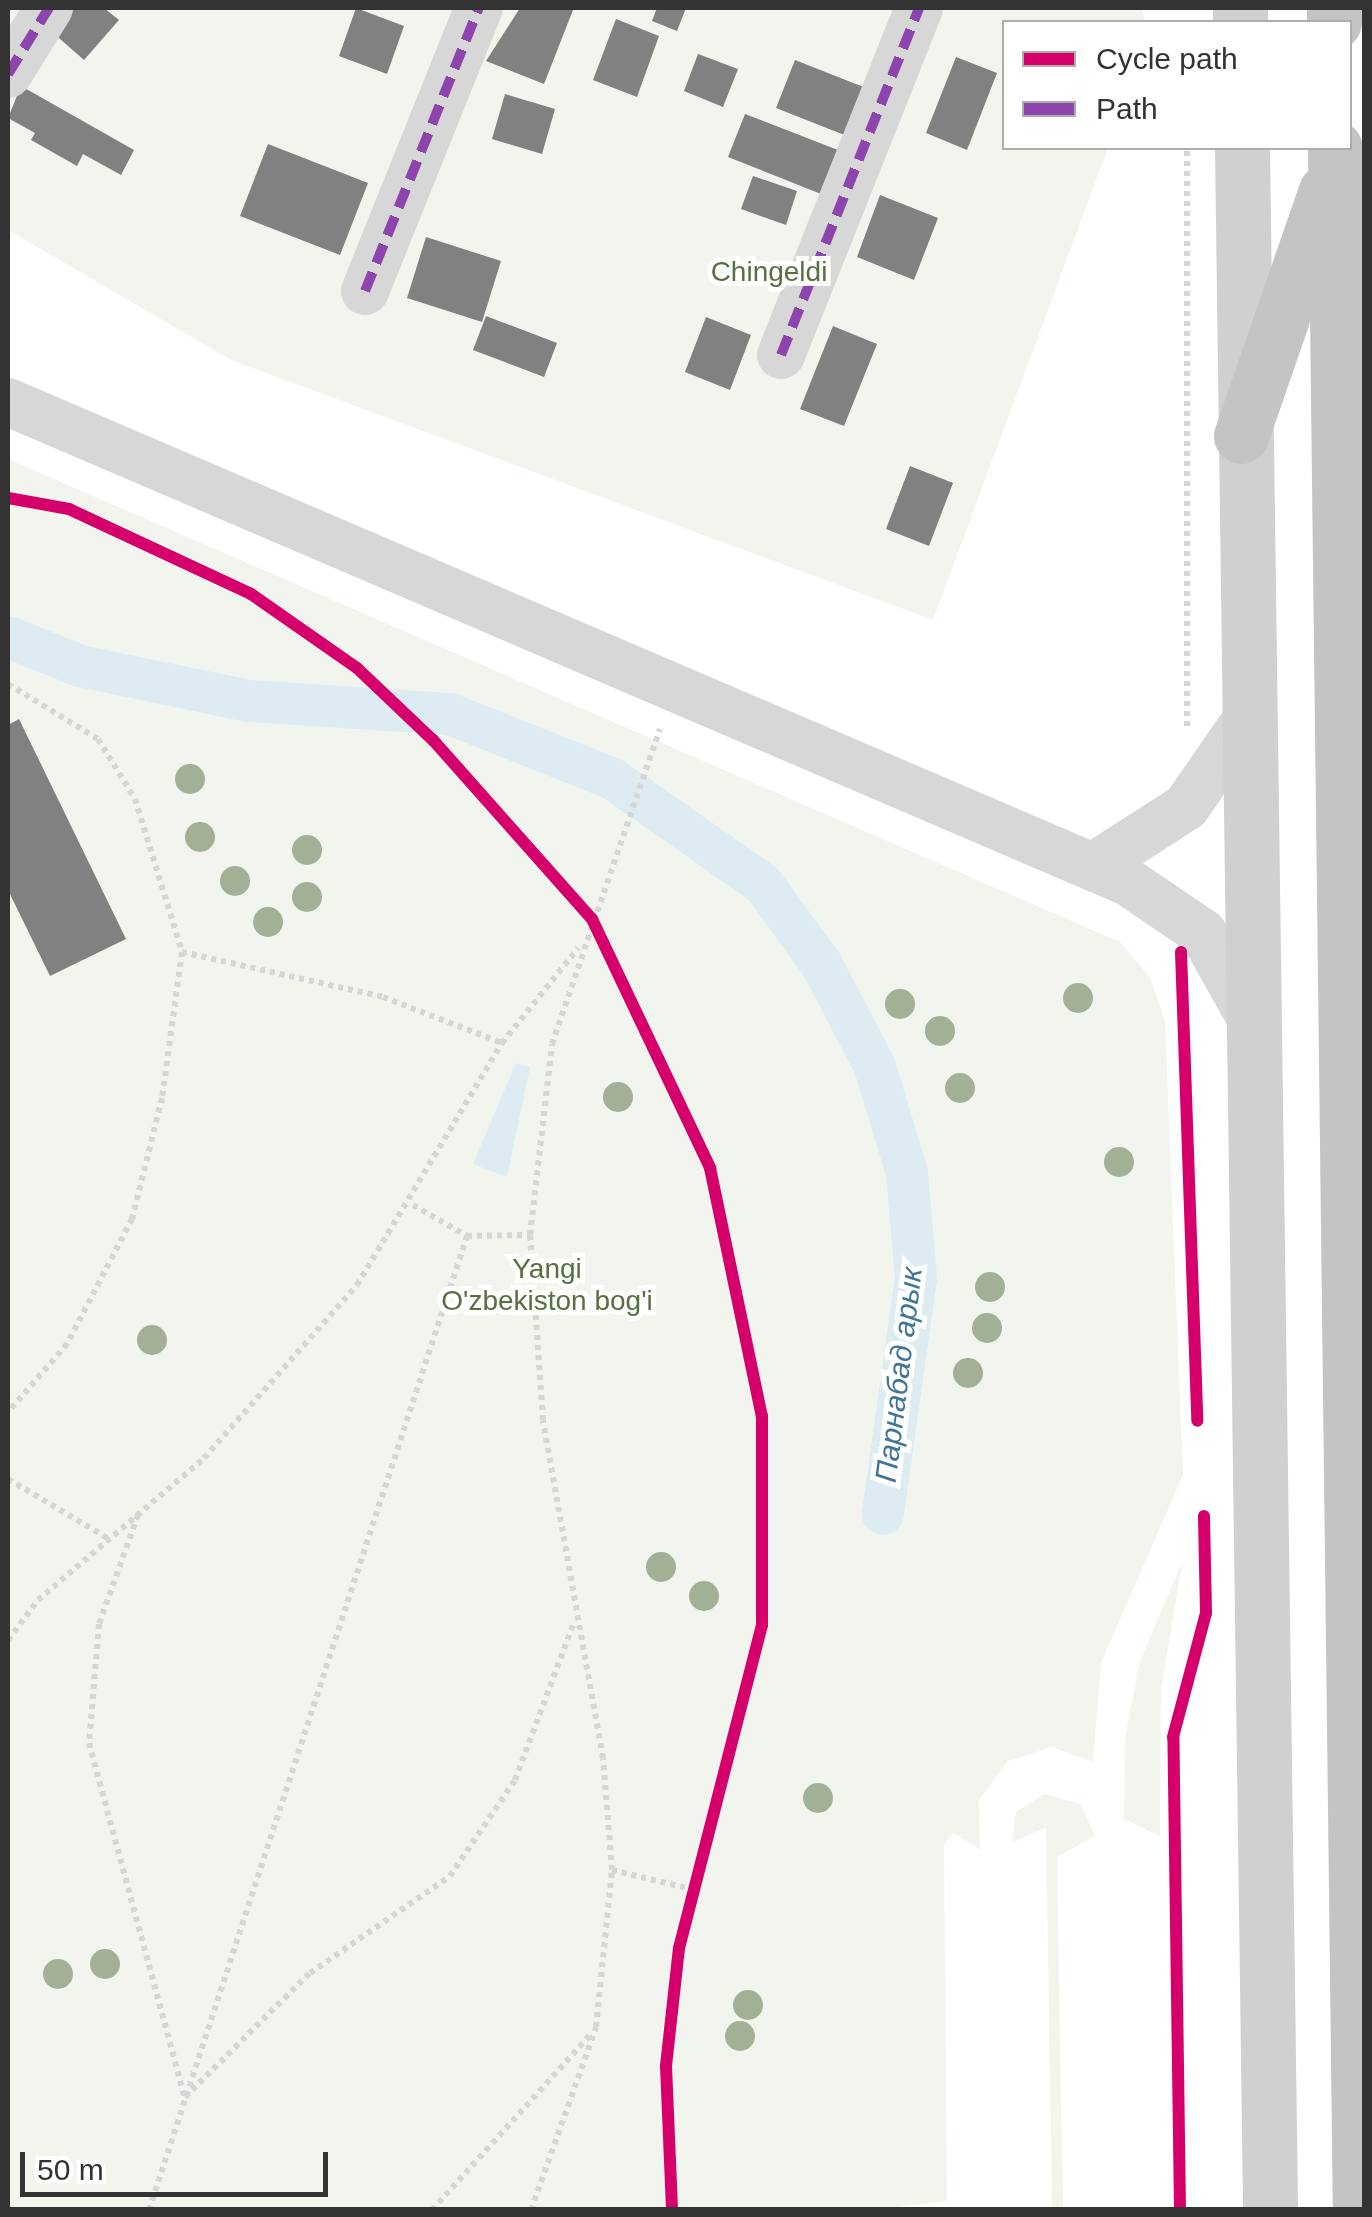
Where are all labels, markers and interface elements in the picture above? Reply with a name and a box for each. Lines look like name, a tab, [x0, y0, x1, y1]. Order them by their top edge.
legend	[1002, 20, 1352, 150]
text: Cycle path	[1096, 42, 1238, 75]
text: Path	[1096, 92, 1158, 125]
park label: Chingeldi	[711, 255, 827, 289]
park label: Yangi O'zbekiston bog'i	[441, 1252, 653, 1318]
water label: Парнабад арык	[868, 1265, 930, 1485]
scale bar	[25, 2132, 332, 2194]
text: 50 m	[37, 2153, 104, 2186]

